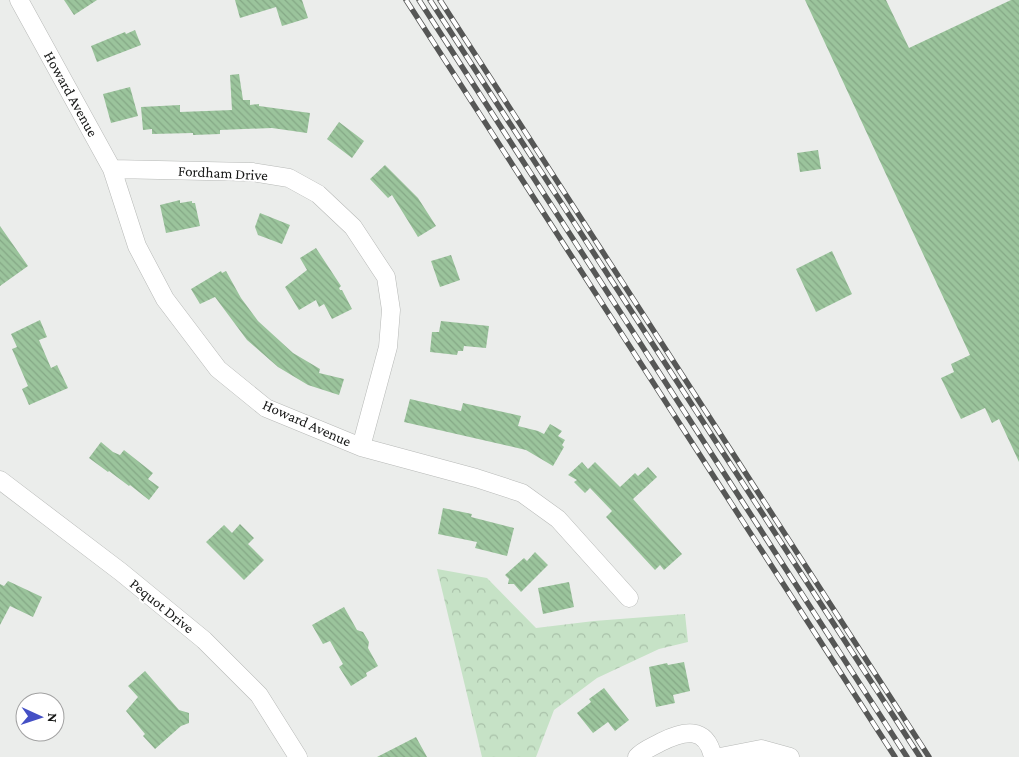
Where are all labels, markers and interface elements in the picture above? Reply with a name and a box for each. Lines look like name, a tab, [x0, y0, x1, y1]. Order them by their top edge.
street label: Howard Avenue	[41, 49, 101, 140]
street label: Fordham Drive	[178, 163, 269, 183]
street label: Howard Avenue	[260, 396, 354, 450]
street label: Pequot Drive	[126, 575, 197, 638]
north arrow	[15, 692, 65, 742]
text: N	[45, 712, 61, 723]

